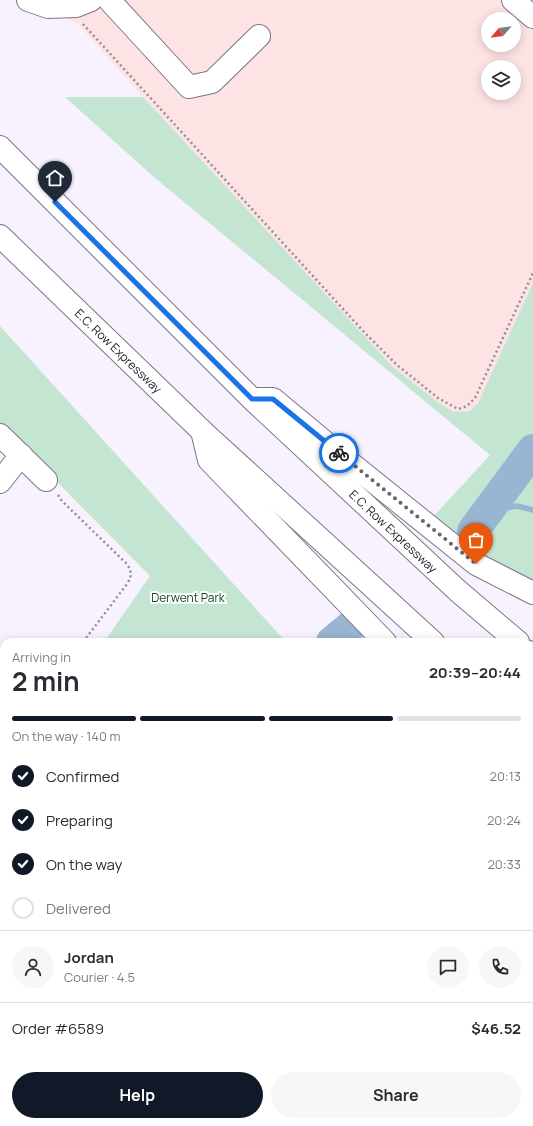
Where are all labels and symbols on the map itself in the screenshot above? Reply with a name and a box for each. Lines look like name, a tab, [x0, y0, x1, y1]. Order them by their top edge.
north arrow	[481, 12, 521, 52]
pin	[38, 161, 72, 202]
street label: E.C. Row Expressway	[72, 305, 166, 397]
courier	[319, 433, 359, 473]
street label: E.C. Row Expressway	[346, 486, 442, 577]
pin	[459, 523, 493, 564]
park label: Derwent Park	[151, 589, 226, 606]

